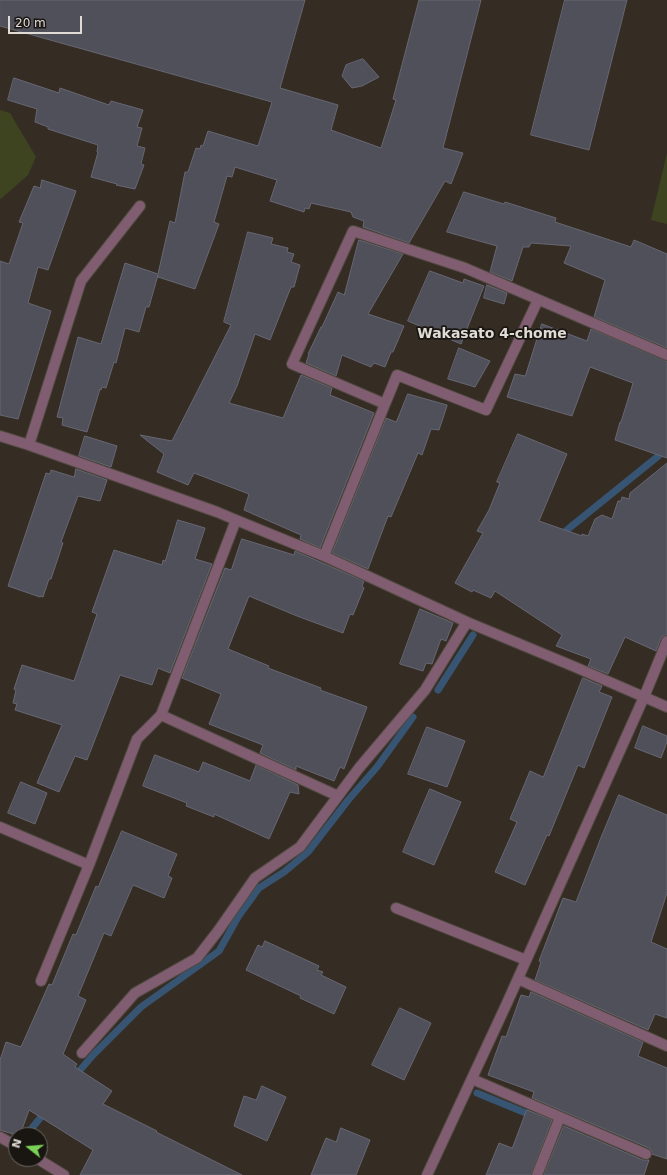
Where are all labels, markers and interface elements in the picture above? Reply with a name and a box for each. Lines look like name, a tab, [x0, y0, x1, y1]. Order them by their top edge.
scale bar	[10, 8, 84, 34]
text: 20 m	[15, 16, 46, 30]
district label: Wakasato 4-chome	[417, 326, 567, 342]
north arrow	[8, 1127, 48, 1167]
text: N	[9, 1137, 25, 1150]

